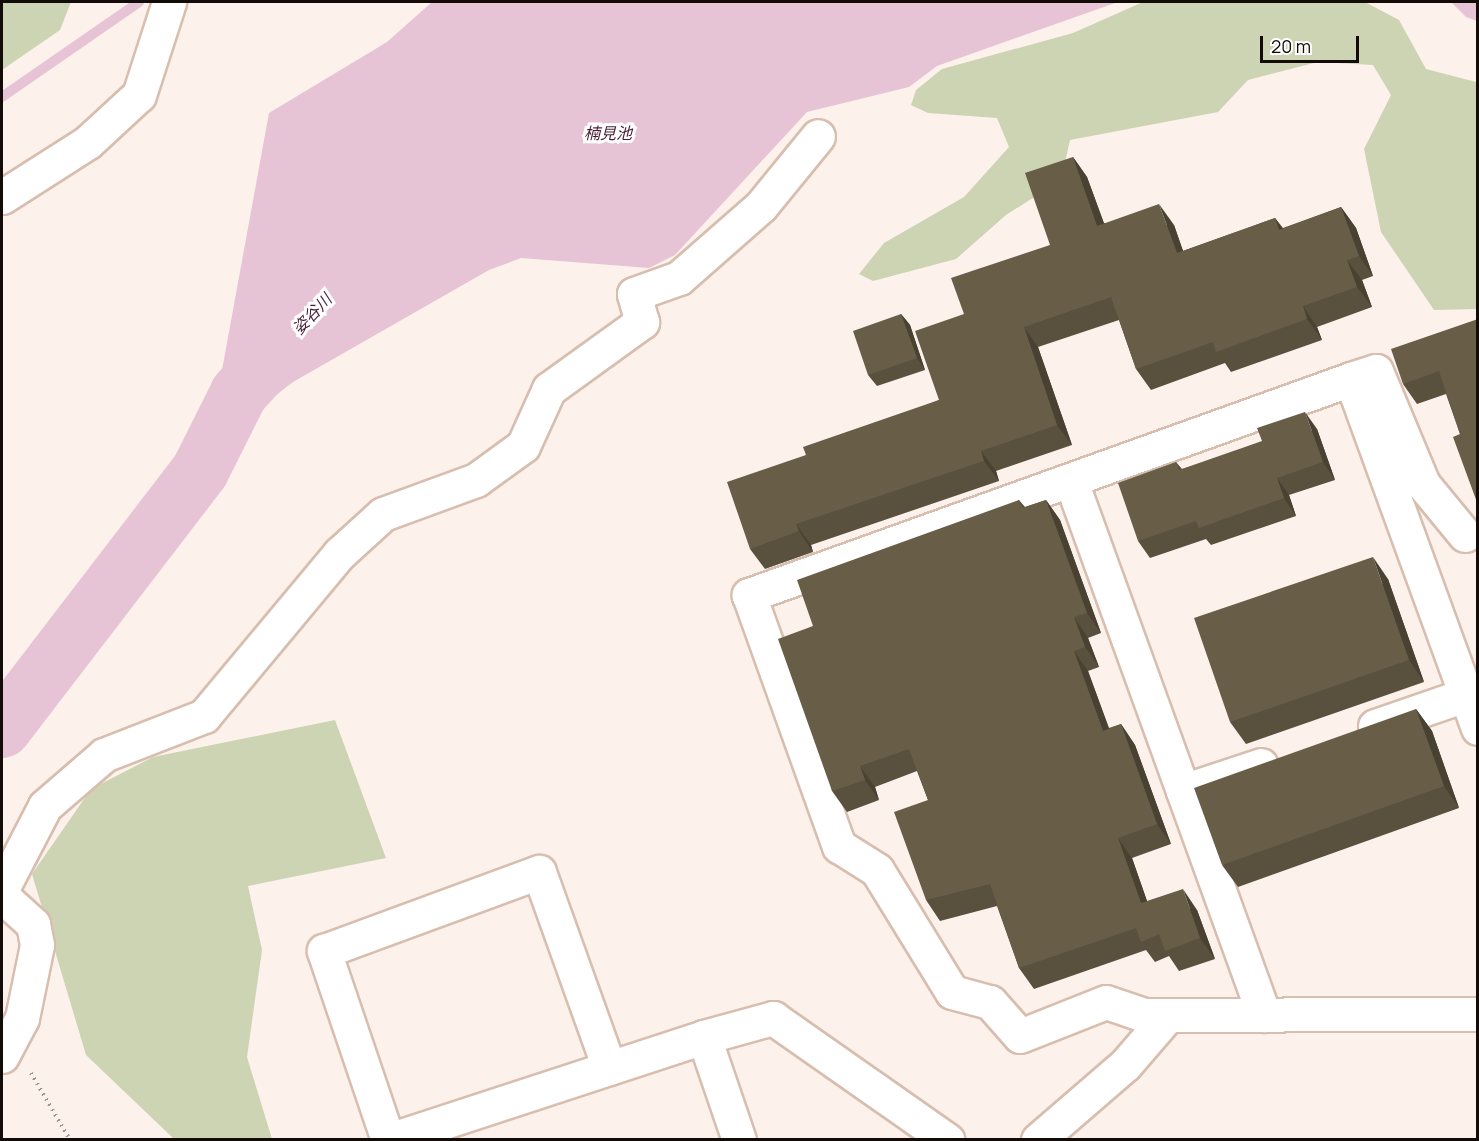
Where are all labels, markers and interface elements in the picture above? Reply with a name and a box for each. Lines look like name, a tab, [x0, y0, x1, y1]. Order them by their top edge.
scale bar	[1263, 24, 1362, 62]
text: 20 m	[1271, 34, 1311, 58]
water label: 楠見池	[584, 123, 632, 143]
water label: 姿谷川	[289, 290, 335, 338]

